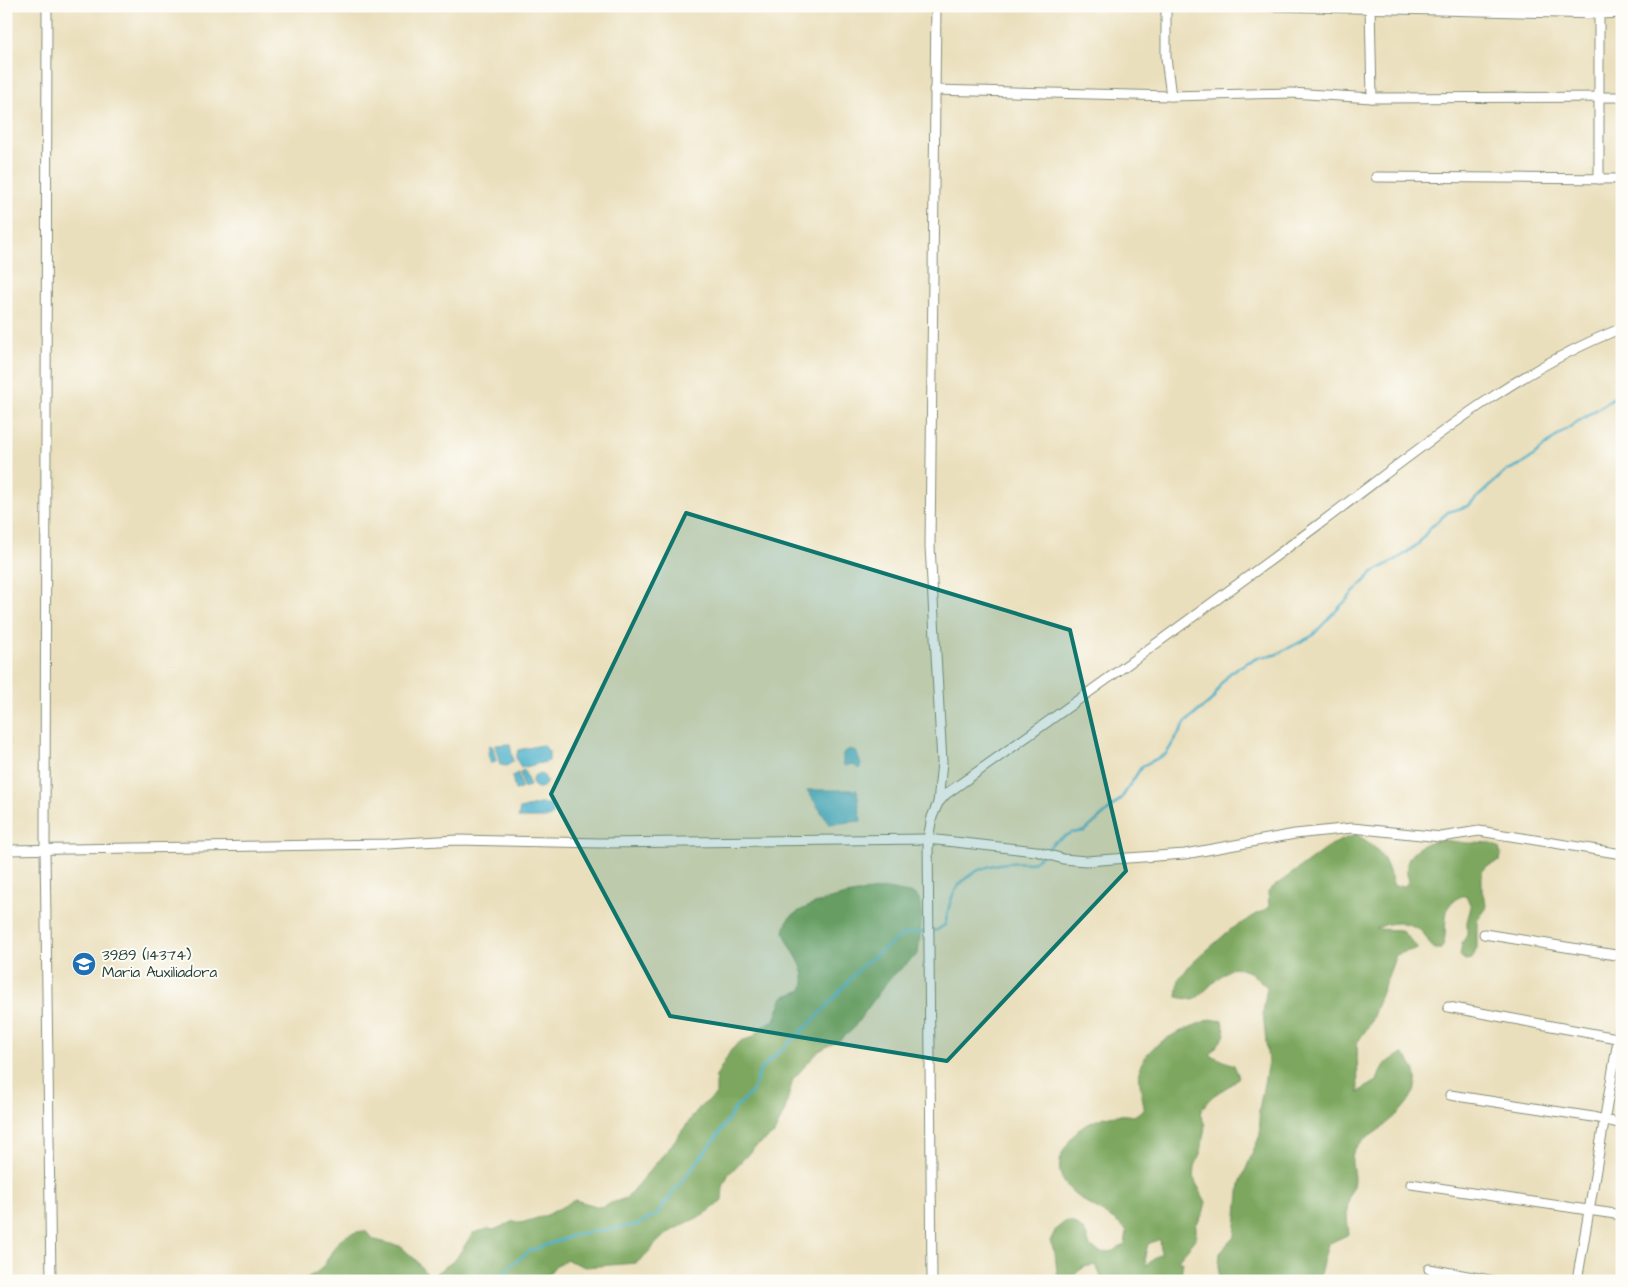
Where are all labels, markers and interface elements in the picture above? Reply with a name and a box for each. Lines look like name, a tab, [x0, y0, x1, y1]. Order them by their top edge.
place label: 3989 (14374) Maria Auxiliadora	[102, 945, 217, 983]
school or university icon: 3989 (14374) Maria Auxiliadora	[71, 951, 97, 977]

